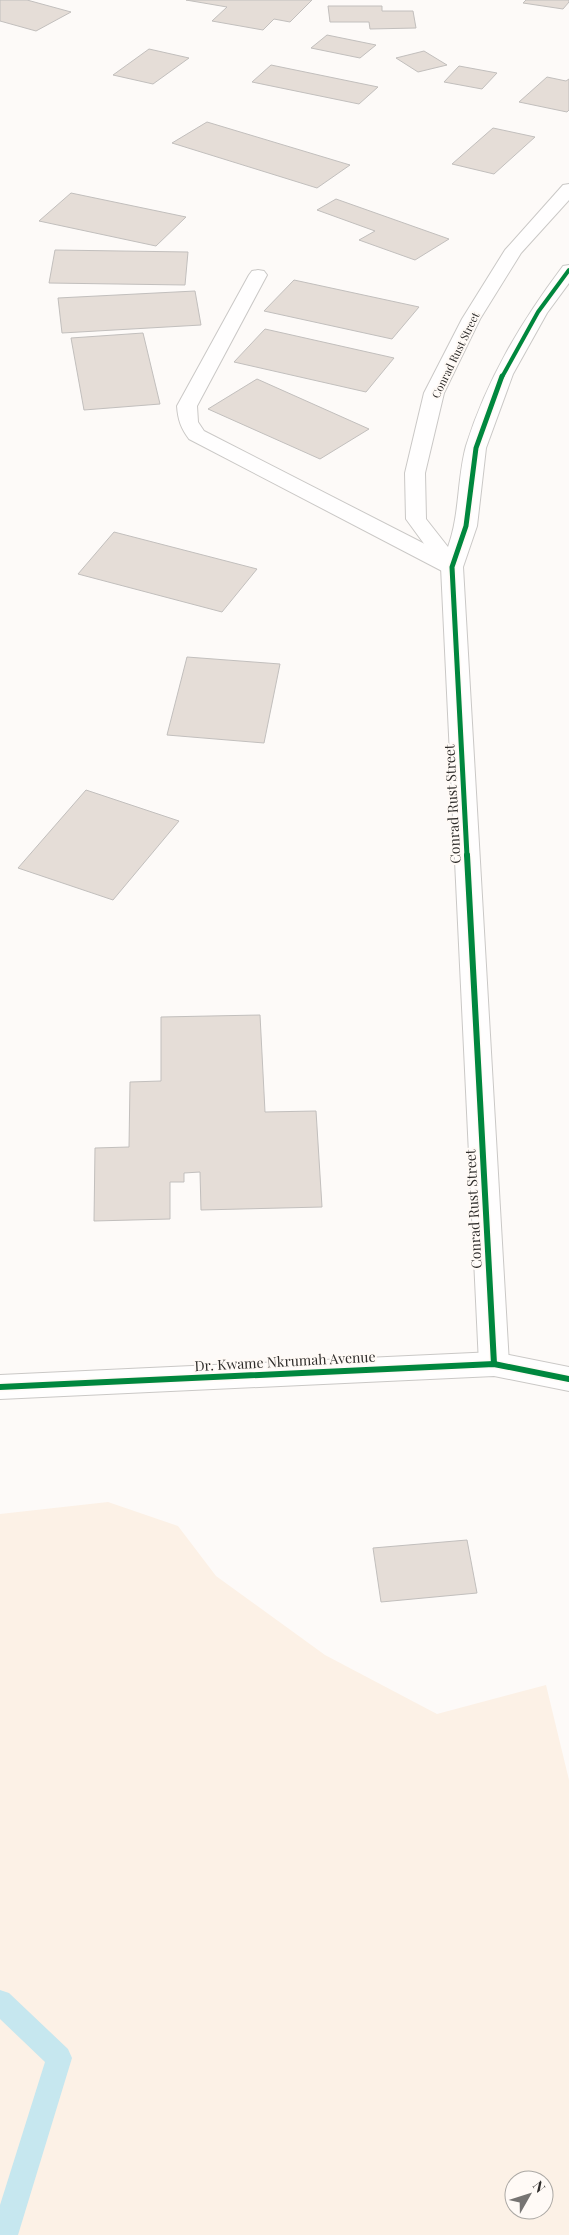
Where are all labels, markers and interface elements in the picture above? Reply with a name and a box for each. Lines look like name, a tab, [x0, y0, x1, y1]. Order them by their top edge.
street label: Conrad Rust Street	[428, 309, 482, 401]
street label: Conrad Rust Street	[439, 743, 465, 864]
street label: Conrad Rust Street	[460, 1148, 486, 1269]
street label: Dr. Kwame Nkrumah Avenue	[194, 1347, 376, 1375]
north arrow	[504, 2170, 554, 2220]
text: N	[529, 2177, 550, 2196]

